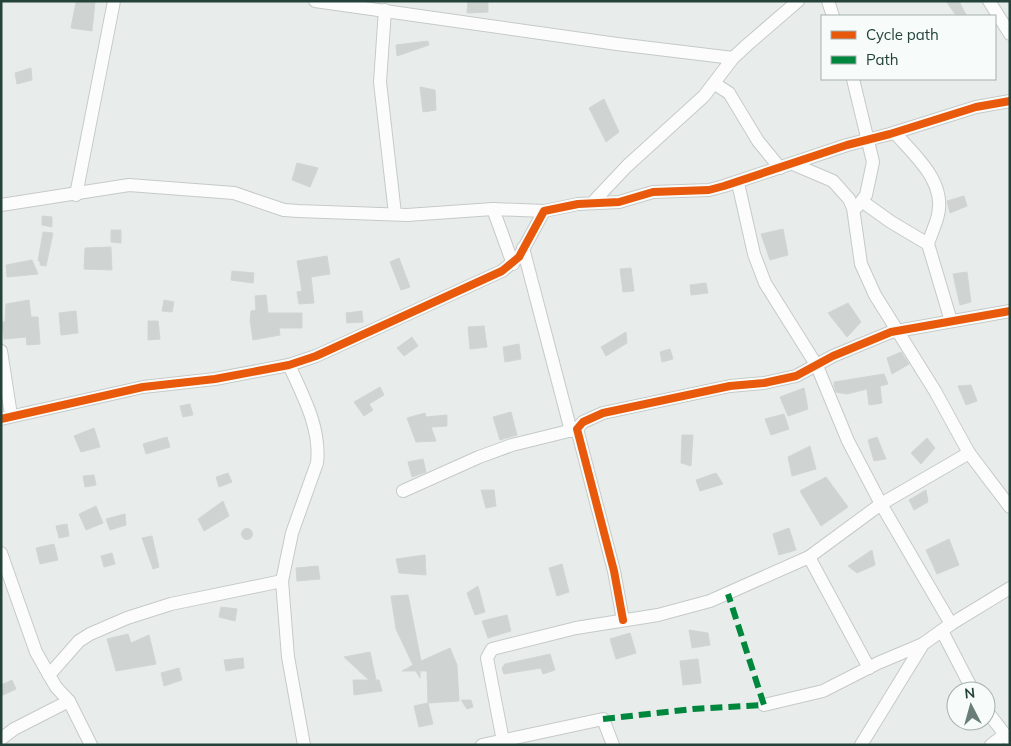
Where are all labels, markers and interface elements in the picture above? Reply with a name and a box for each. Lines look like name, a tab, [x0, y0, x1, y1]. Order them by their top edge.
legend	[821, 15, 996, 80]
text: Cycle path	[866, 25, 939, 44]
text: Path	[866, 50, 898, 69]
north arrow	[946, 681, 996, 731]
text: N	[963, 684, 976, 703]

